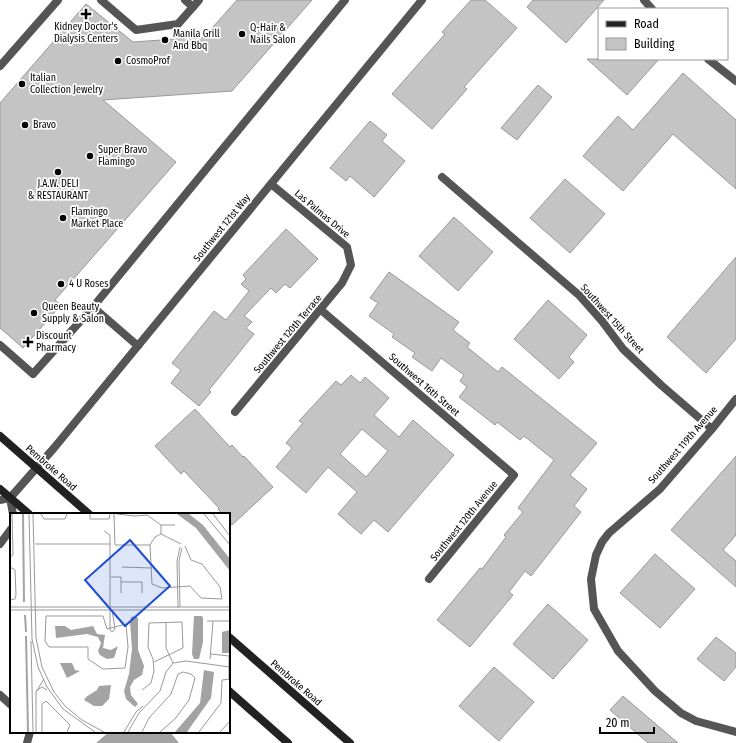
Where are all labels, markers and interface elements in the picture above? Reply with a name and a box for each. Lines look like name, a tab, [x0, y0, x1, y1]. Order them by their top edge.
marker: Kidney Doctor's Dialysis Centers	[80, 8, 92, 20]
legend	[598, 8, 728, 60]
text: Road	[634, 17, 659, 31]
place label: Kidney Doctor's Dialysis Centers	[54, 21, 118, 45]
place label: Q-Hair & Nails Salon	[250, 22, 296, 46]
place label: Manila Grill And Bbq	[173, 28, 220, 52]
marker: Q-Hair & Nails Salon	[237, 29, 247, 39]
marker: Manila Grill And Bbq	[160, 35, 170, 45]
text: Building	[634, 37, 675, 51]
place label: CosmoProf	[126, 55, 171, 67]
marker: CosmoProf	[113, 56, 123, 66]
place label: Italian Collection Jewelry	[30, 72, 104, 96]
marker: Italian Collection Jewelry	[17, 79, 27, 89]
place label: Bravo	[33, 119, 56, 131]
marker: Bravo	[20, 120, 30, 130]
place label: Super Bravo Flamingo	[98, 144, 147, 168]
marker: Super Bravo Flamingo	[85, 151, 95, 161]
marker: J.A.W. DELI & RESTAURANT	[53, 167, 63, 177]
place label: J.A.W. DELI & RESTAURANT	[28, 178, 89, 202]
street label: Las Palmas Drive	[292, 187, 352, 241]
street label: Southwest 121st Way	[191, 191, 253, 264]
place label: Flamingo Market Place	[71, 206, 123, 230]
marker: Flamingo Market Place	[58, 213, 68, 223]
place label: 4 U Roses	[69, 278, 108, 290]
marker: 4 U Roses	[56, 279, 66, 289]
street label: Southwest 15th Street	[578, 282, 647, 357]
street label: Southwest 120th Terrace	[251, 292, 325, 376]
place label: Queen Beauty Supply & Salon	[42, 301, 104, 325]
marker: Queen Beauty Supply & Salon	[29, 308, 39, 318]
place label: Discount Pharmacy	[36, 330, 77, 354]
marker: Discount Pharmacy	[23, 337, 33, 347]
street label: Southwest 16th Street	[386, 351, 462, 419]
street label: Southwest 119th Avenue	[646, 404, 720, 486]
street label: Pembroke Road	[23, 442, 79, 494]
street label: Southwest 120th Avenue	[428, 478, 500, 564]
inset map	[10, 513, 230, 733]
street label: Pembroke Road	[268, 657, 324, 709]
scale bar	[600, 709, 654, 735]
text: 20 m	[606, 716, 630, 730]

